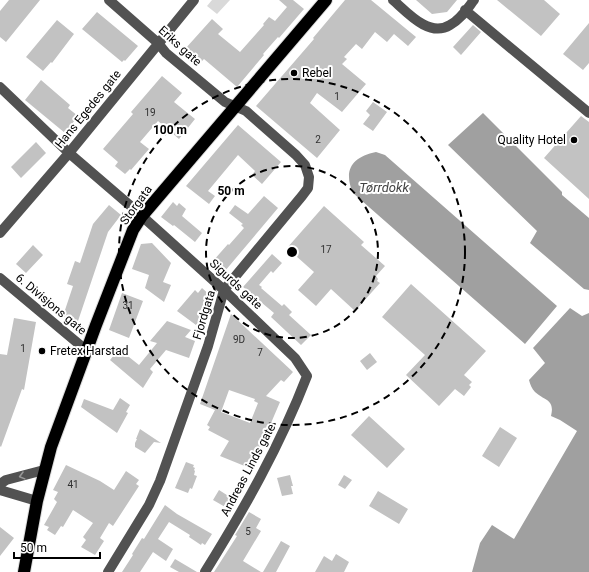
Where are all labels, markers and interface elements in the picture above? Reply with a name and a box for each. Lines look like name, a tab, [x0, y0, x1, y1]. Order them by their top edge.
street label: Eriks gate	[156, 23, 204, 69]
place label: Rebel	[302, 66, 332, 80]
street label: Hans Egedes gate	[52, 67, 124, 151]
marker: Rebel	[289, 68, 299, 78]
house number: 1	[334, 91, 340, 102]
house number: 19	[144, 107, 156, 118]
text: 100 m	[153, 123, 187, 137]
place label: Quality Hotel	[498, 133, 566, 147]
house number: 2	[315, 134, 321, 145]
marker: Quality Hotel	[569, 135, 579, 145]
water label: Tørrdokk	[359, 180, 409, 195]
street label: Storgata	[117, 182, 155, 228]
text: 50 m	[217, 184, 245, 198]
house number: 17	[320, 244, 332, 255]
centre of rings	[285, 245, 299, 259]
street label: Sigurds gate	[207, 256, 265, 312]
street label: 6. Divisjons gate	[13, 270, 89, 338]
street label: Fjordgata	[190, 289, 218, 341]
house number: 31	[122, 300, 134, 311]
house number: 9D	[233, 334, 245, 345]
house number: 1	[20, 343, 26, 354]
place label: Fretex Harstad	[50, 344, 129, 358]
marker: Fretex Harstad	[37, 346, 47, 356]
house number: 7	[257, 347, 263, 358]
street label: Andreas Linds gate	[218, 421, 278, 519]
one-way arrow	[18, 471, 25, 480]
house number: 41	[67, 479, 79, 490]
house number: 5	[245, 526, 251, 537]
scale bar	[14, 534, 100, 560]
text: 50 m	[20, 541, 47, 555]

